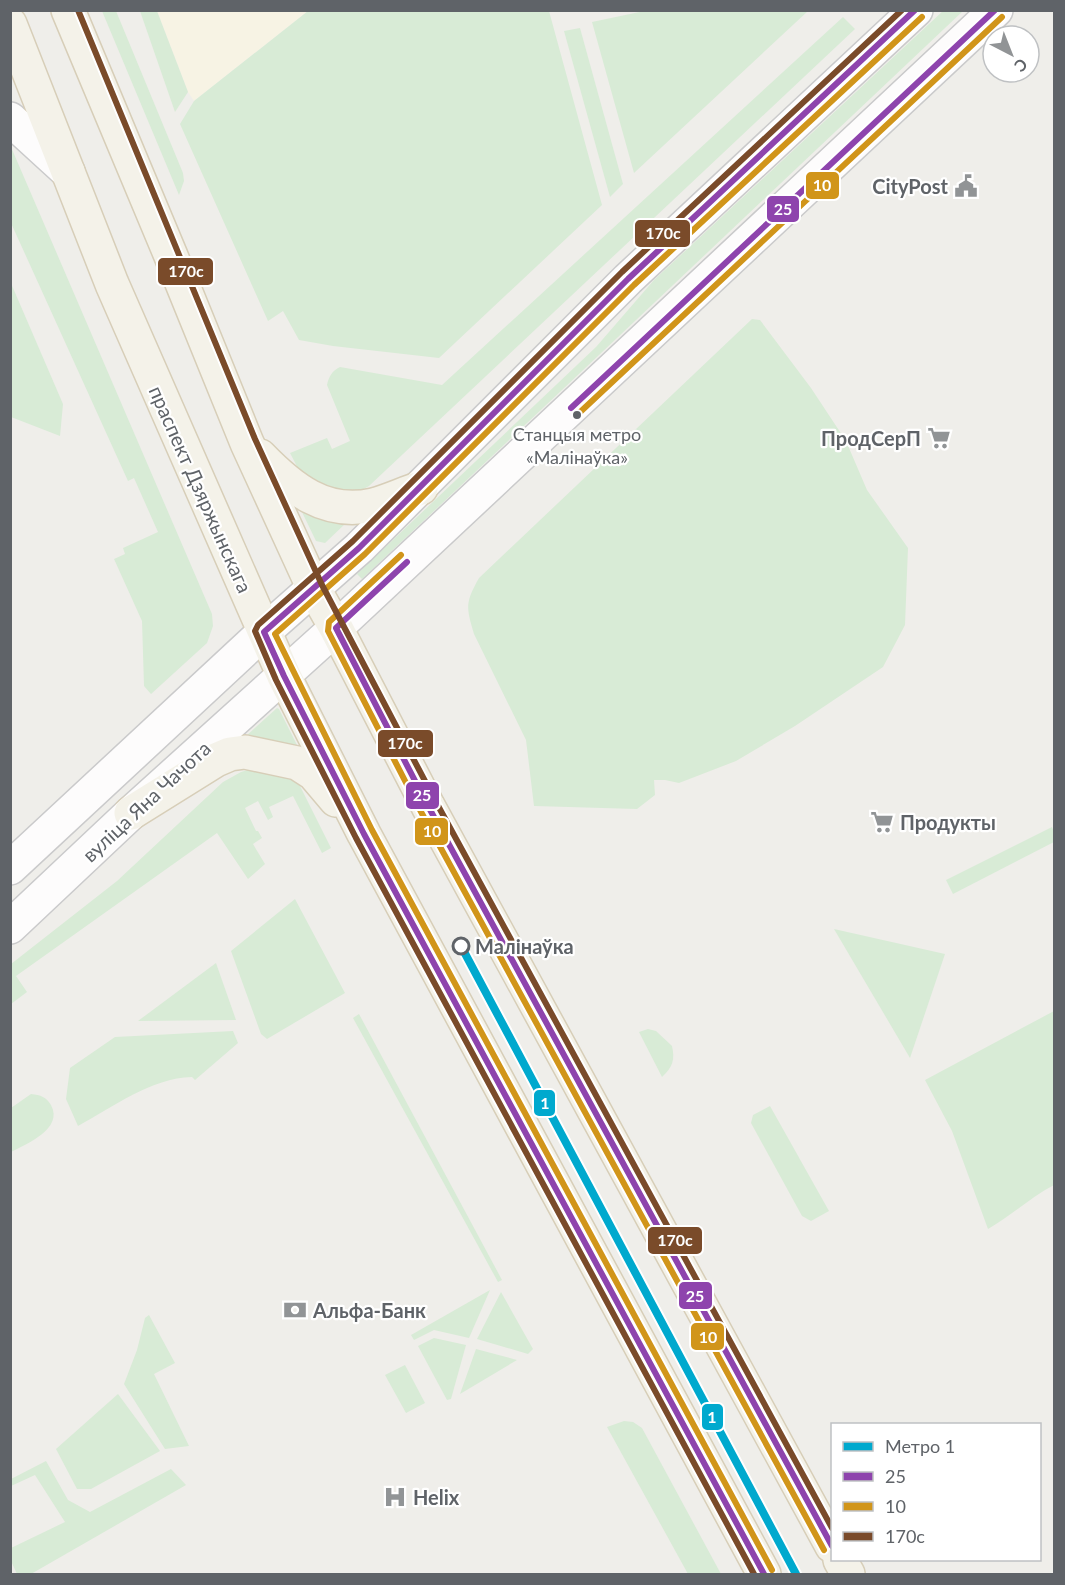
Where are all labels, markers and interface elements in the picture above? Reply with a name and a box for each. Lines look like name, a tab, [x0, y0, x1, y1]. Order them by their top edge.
north arrow	[981, 24, 1041, 84]
text: С	[1011, 55, 1032, 76]
line badge: 10	[805, 171, 840, 200]
public building icon: CityPost	[953, 173, 979, 199]
place label: CityPost	[872, 174, 949, 198]
text: 10	[813, 175, 831, 194]
line badge: 25	[766, 195, 800, 223]
text: 25	[774, 199, 792, 218]
line badge: 170с	[634, 219, 691, 248]
text: 170с	[645, 223, 681, 242]
line badge: 170с	[157, 257, 214, 286]
text: 170с	[168, 261, 204, 280]
street label: праспект Дзяржынскага	[144, 382, 258, 596]
marker: Станцыя метро «Малінаўка»	[571, 409, 583, 421]
place label: Станцыя метро «Малінаўка»	[513, 423, 641, 468]
supermarket icon: ПродСерП	[926, 425, 952, 451]
place label: ПродСерП	[821, 426, 921, 450]
line badge: 170с	[377, 729, 434, 758]
text: 170с	[387, 733, 423, 752]
street label: вуліца Яна Чачота	[77, 736, 215, 866]
line badge: 25	[405, 781, 440, 810]
text: 25	[413, 785, 431, 804]
supermarket icon: Продукты	[869, 809, 895, 835]
place label: Продукты	[900, 810, 996, 834]
line badge: 10	[414, 817, 449, 846]
text: 10	[423, 821, 441, 840]
place label: Малінаўка	[475, 934, 574, 958]
marker: Малінаўка	[452, 937, 470, 955]
line badge: 1	[533, 1089, 556, 1117]
text: 1	[540, 1093, 550, 1112]
line badge: 170с	[647, 1226, 703, 1255]
text: 170с	[657, 1230, 693, 1249]
line badge: 25	[678, 1281, 713, 1310]
text: 25	[686, 1286, 704, 1305]
bank icon: Альфа-Банк	[282, 1297, 308, 1323]
place label: Альфа-Банк	[312, 1298, 426, 1322]
line badge: 10	[690, 1322, 725, 1351]
text: 10	[699, 1327, 717, 1346]
line badge: 1	[701, 1403, 724, 1431]
text: 1	[707, 1407, 717, 1426]
legend	[831, 1423, 1041, 1561]
text: Метро 1	[885, 1435, 955, 1457]
text: 25	[885, 1465, 906, 1487]
hospital icon: Helix	[382, 1484, 408, 1510]
place label: Helix	[413, 1485, 460, 1509]
text: 10	[885, 1495, 906, 1517]
text: 170с	[885, 1525, 925, 1547]

